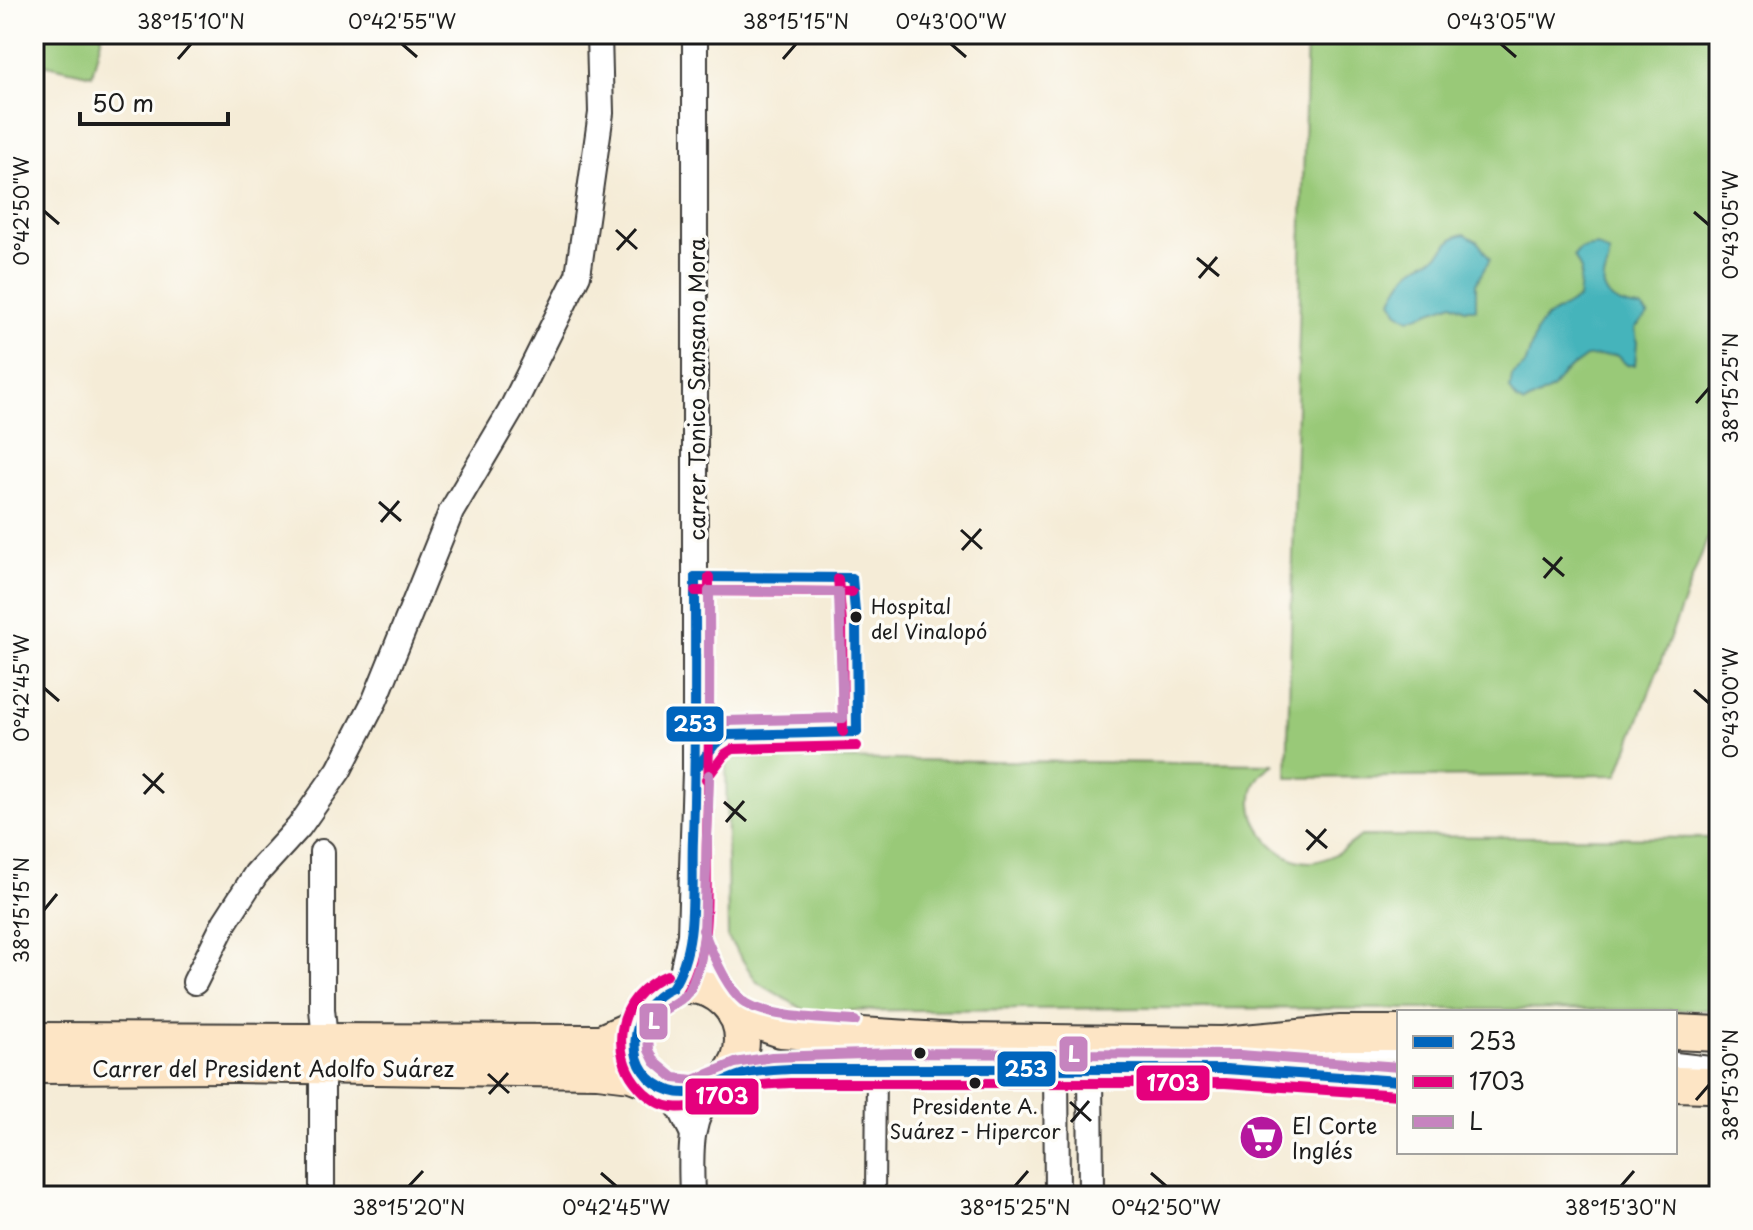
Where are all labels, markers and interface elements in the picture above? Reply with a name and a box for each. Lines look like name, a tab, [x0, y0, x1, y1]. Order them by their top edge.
text: 38°15'10"N	[137, 6, 245, 36]
text: 0°42'55"W	[348, 6, 457, 36]
text: 38°15'15"N	[743, 6, 849, 36]
text: 0°43'00"W	[896, 6, 1007, 36]
text: 0°43'05"W	[1446, 6, 1556, 36]
scale bar	[80, 76, 228, 126]
text: 50 m	[92, 84, 154, 120]
text: 0°42'50"W	[6, 156, 36, 266]
text: 0°43'05"W	[1715, 170, 1745, 280]
street label: carrer Tonico Sansano Mora	[679, 237, 712, 540]
text: 38°15'25"N	[1715, 332, 1745, 444]
place label: Hospital del Vinalopó	[871, 591, 987, 646]
marker: Hospital del Vinalopó	[848, 609, 864, 625]
text: 0°42'45"W	[6, 634, 36, 742]
text: 0°43'00"W	[1715, 647, 1745, 758]
line badge: 253	[665, 705, 725, 743]
text: 253	[673, 706, 717, 739]
text: 38°15'15"N	[6, 857, 36, 963]
line badge: L	[638, 1002, 669, 1041]
text: L	[648, 1003, 661, 1036]
legend	[1397, 1010, 1677, 1154]
text: 253	[1469, 1022, 1516, 1058]
text: 38°15'30"N	[1715, 1029, 1745, 1141]
line badge: L	[1058, 1035, 1089, 1073]
text: L	[1068, 1036, 1081, 1069]
unlabelled marker	[912, 1045, 928, 1061]
line badge: 253	[996, 1050, 1057, 1088]
street label: Carrer del President Adolfo Suárez	[92, 1051, 454, 1084]
text: 253	[1004, 1051, 1048, 1084]
text: 1703	[1469, 1062, 1525, 1098]
line badge: 1703	[1135, 1064, 1211, 1102]
text: 1703	[1146, 1065, 1200, 1098]
marker: Presidente A. Suárez - Hipercor	[967, 1075, 983, 1091]
line badge: 1703	[684, 1077, 760, 1116]
text: 1703	[695, 1078, 749, 1111]
place label: Presidente A. Suárez - Hipercor	[890, 1091, 1061, 1146]
text: L	[1469, 1102, 1483, 1138]
place label: El Corte Inglés	[1292, 1108, 1378, 1166]
supermarket icon: El Corte Inglés	[1237, 1113, 1285, 1161]
text: 38°15'20"N	[352, 1192, 466, 1222]
text: 0°42'45"W	[562, 1192, 670, 1222]
text: 38°15'25"N	[959, 1192, 1071, 1222]
text: 0°42'50"W	[1111, 1192, 1221, 1222]
text: 38°15'30"N	[1565, 1192, 1677, 1222]

